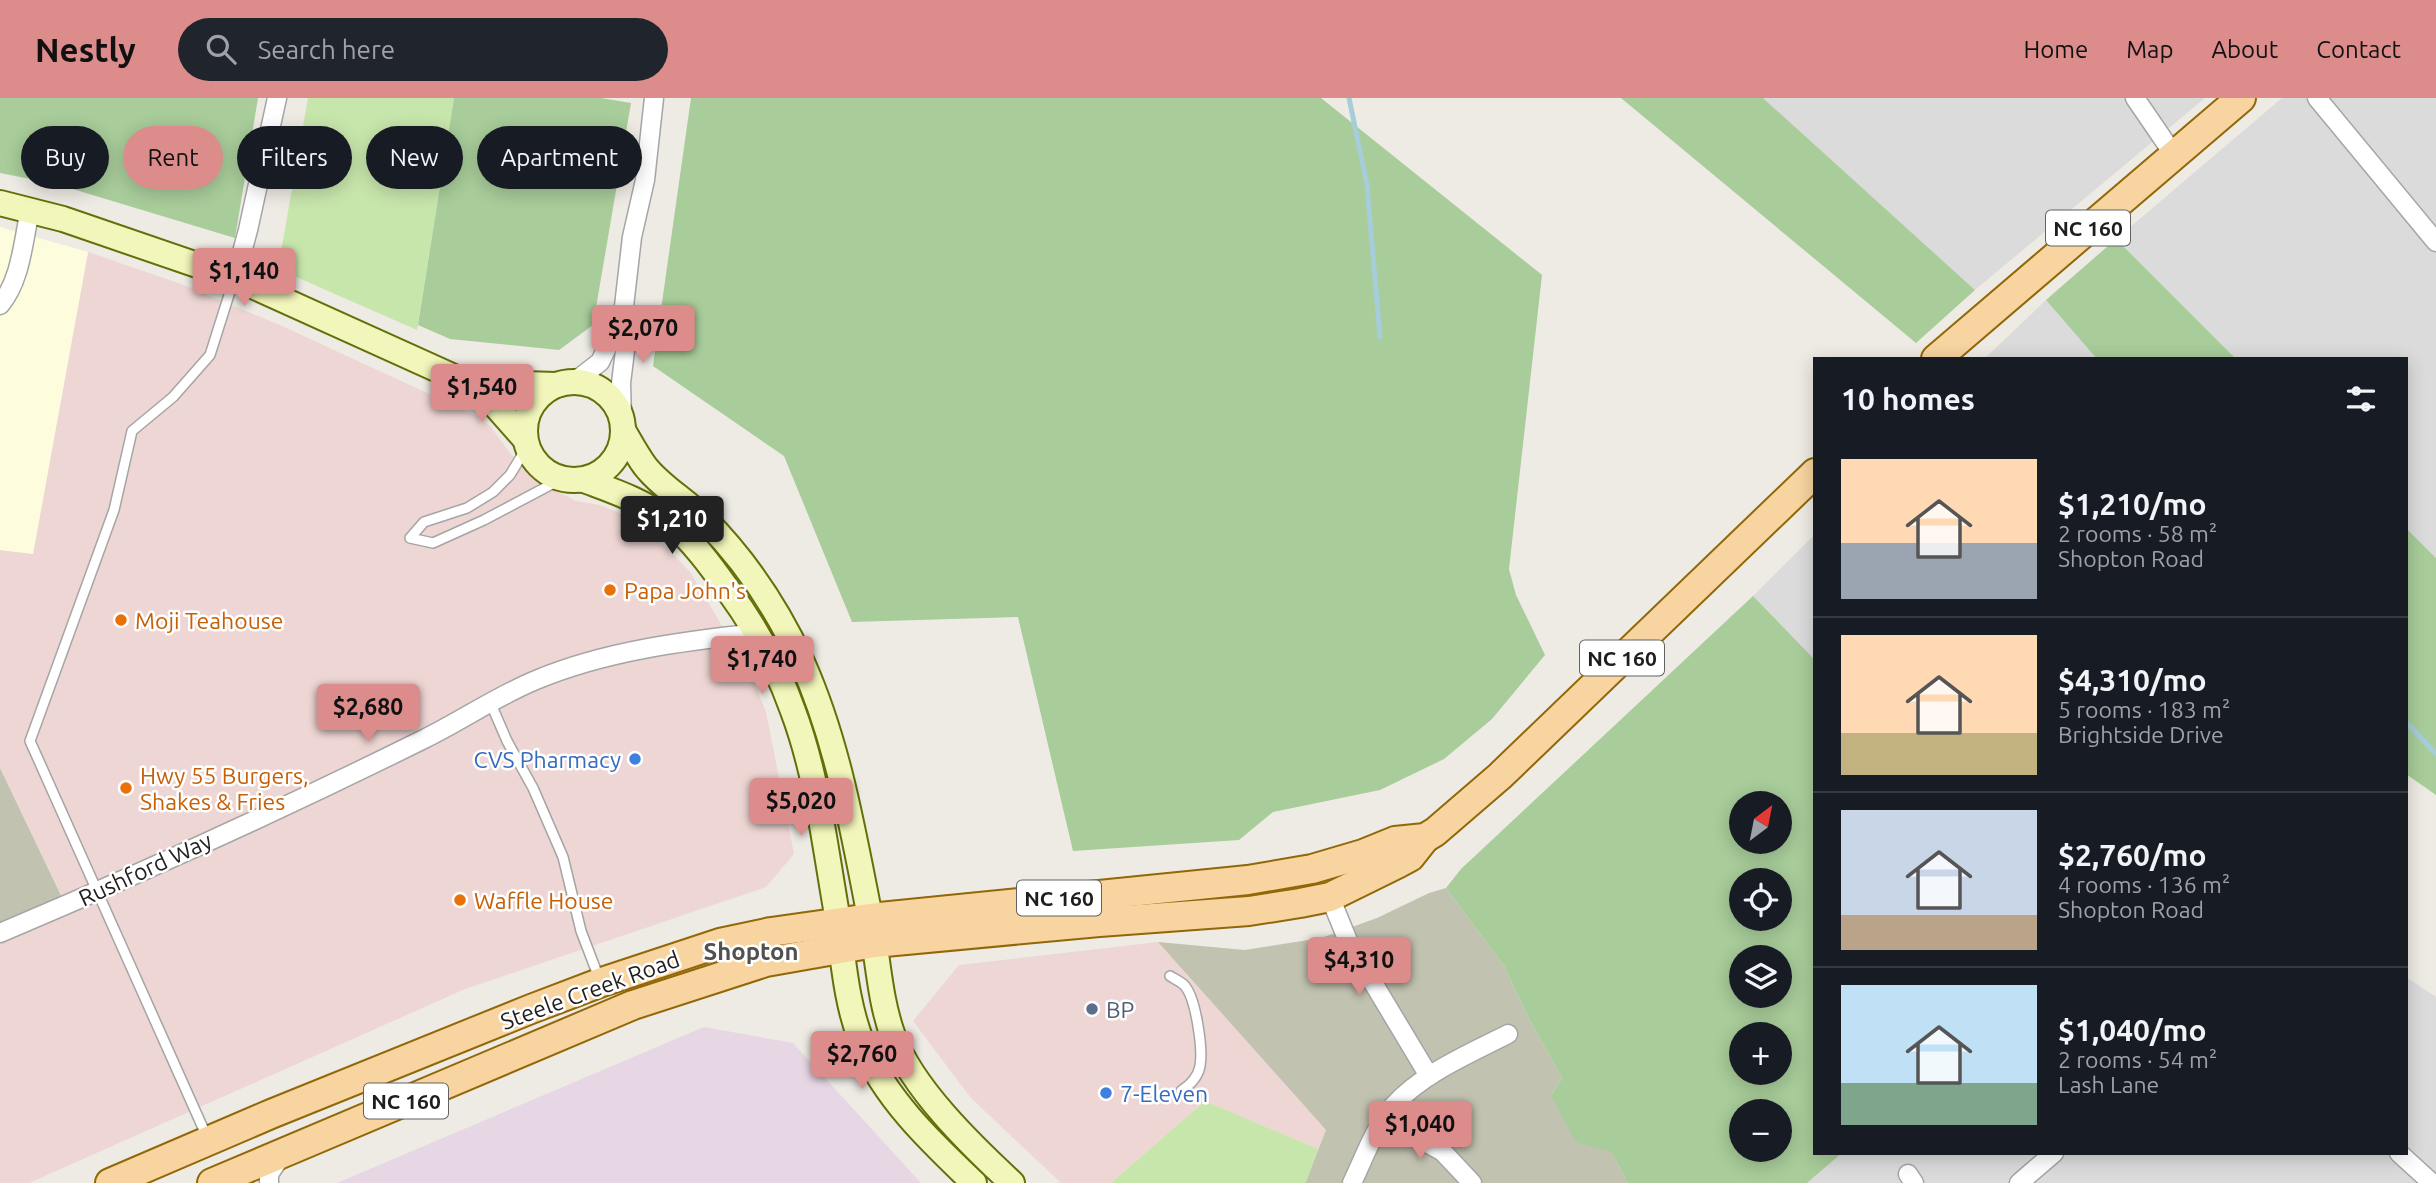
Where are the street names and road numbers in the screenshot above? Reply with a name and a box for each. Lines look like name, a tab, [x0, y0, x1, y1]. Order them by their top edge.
road number: NC 160	[2046, 211, 2130, 246]
road number: NC 160	[1580, 640, 1664, 676]
street label: Rushford Way	[75, 827, 215, 911]
road number: NC 160	[1017, 880, 1101, 916]
street label: Steele Creek Road	[497, 946, 683, 1034]
road number: NC 160	[364, 1084, 448, 1118]

